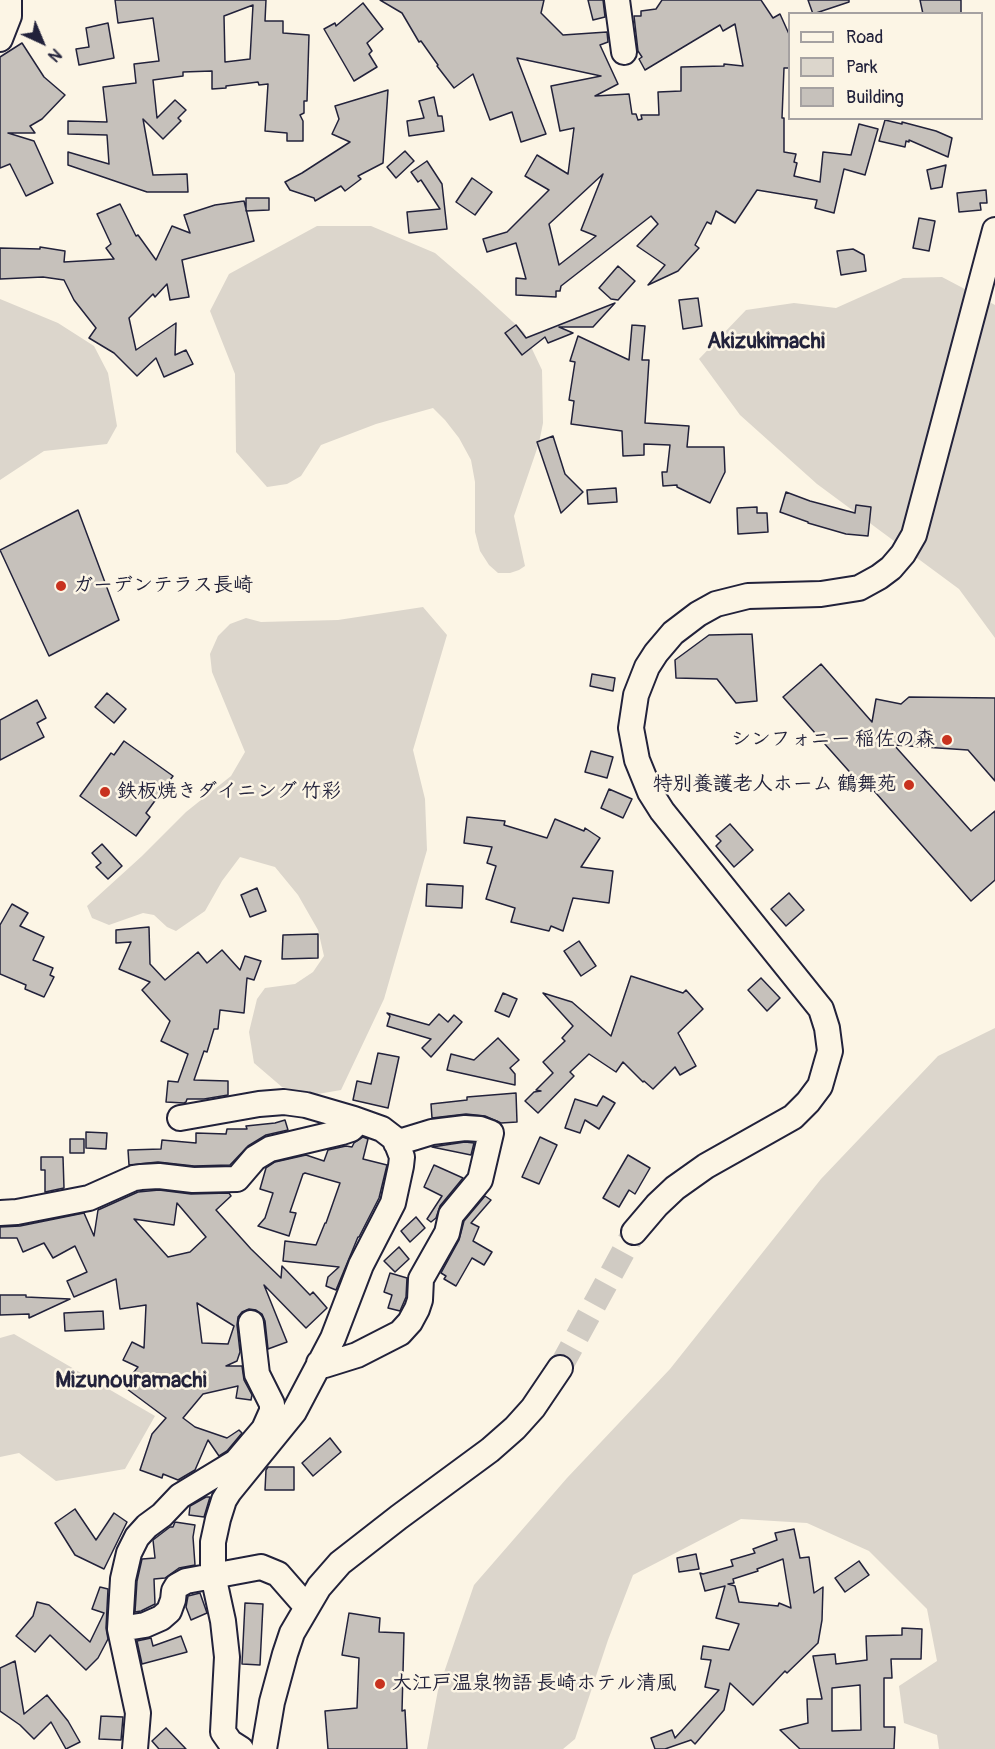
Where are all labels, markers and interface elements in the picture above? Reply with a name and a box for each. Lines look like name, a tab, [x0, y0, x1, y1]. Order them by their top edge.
north arrow	[12, 12, 72, 72]
legend	[788, 12, 983, 120]
text: Road	[846, 26, 883, 49]
text: N	[44, 44, 65, 66]
text: Park	[846, 56, 878, 79]
text: Building	[846, 86, 904, 109]
district label: Akizukimachi	[707, 329, 825, 355]
place label: ガーデンテラス長崎	[73, 574, 253, 598]
marker: ガーデンテラス長崎	[54, 579, 68, 593]
place label: シンフォニー 稲佐の森	[731, 728, 935, 752]
marker: シンフォニー 稲佐の森	[940, 733, 954, 747]
place label: 特別養護老人ホーム 鶴舞苑	[653, 773, 897, 797]
marker: 特別養護老人ホーム 鶴舞苑	[902, 778, 916, 792]
place label: 鉄板焼きダイニング 竹彩	[117, 780, 341, 804]
marker: 鉄板焼きダイニング 竹彩	[98, 785, 112, 799]
district label: Mizunouramachi	[55, 1368, 207, 1394]
place label: 大江戸温泉物語 長崎ホテル清風	[392, 1672, 676, 1696]
marker: 大江戸温泉物語 長崎ホテル清風	[373, 1677, 387, 1691]

